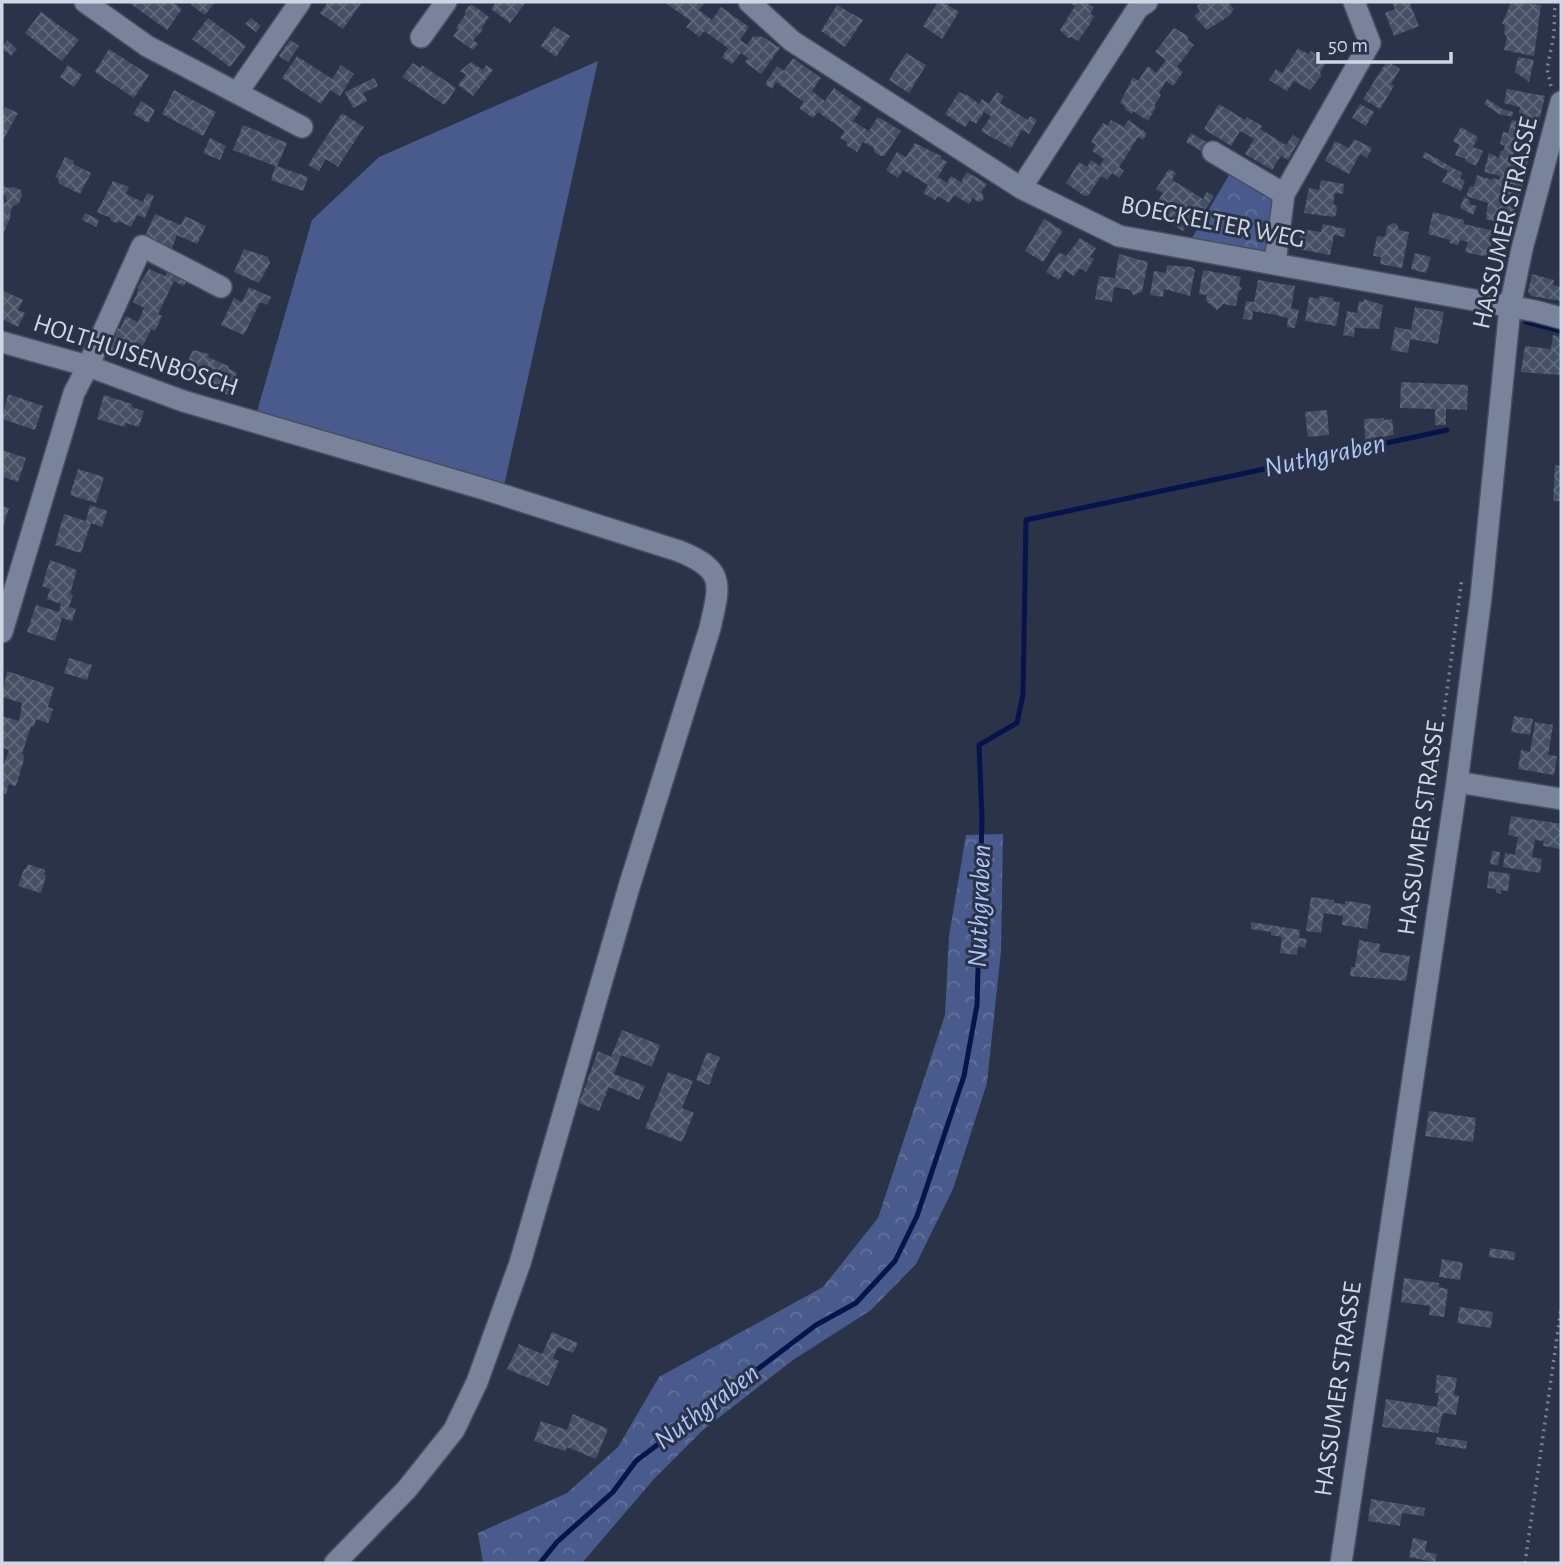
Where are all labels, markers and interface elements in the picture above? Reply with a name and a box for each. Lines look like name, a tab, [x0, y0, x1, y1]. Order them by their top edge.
scale bar	[1318, 21, 1451, 65]
text: 50 m	[1328, 35, 1368, 56]
street label: HASSUMER STRASSE	[1468, 115, 1542, 331]
street label: BOECKELTER WEG	[1119, 191, 1307, 253]
street label: HOLTHUISENBOSCH	[30, 310, 242, 400]
water label: Nuthgraben	[1262, 429, 1388, 483]
street label: HASSUMER STRASSE	[1393, 719, 1449, 937]
water label: Nuthgraben	[964, 844, 996, 968]
street label: HASSUMER STRASSE	[1310, 1280, 1366, 1498]
water label: Nuthgraben	[649, 1359, 765, 1455]

